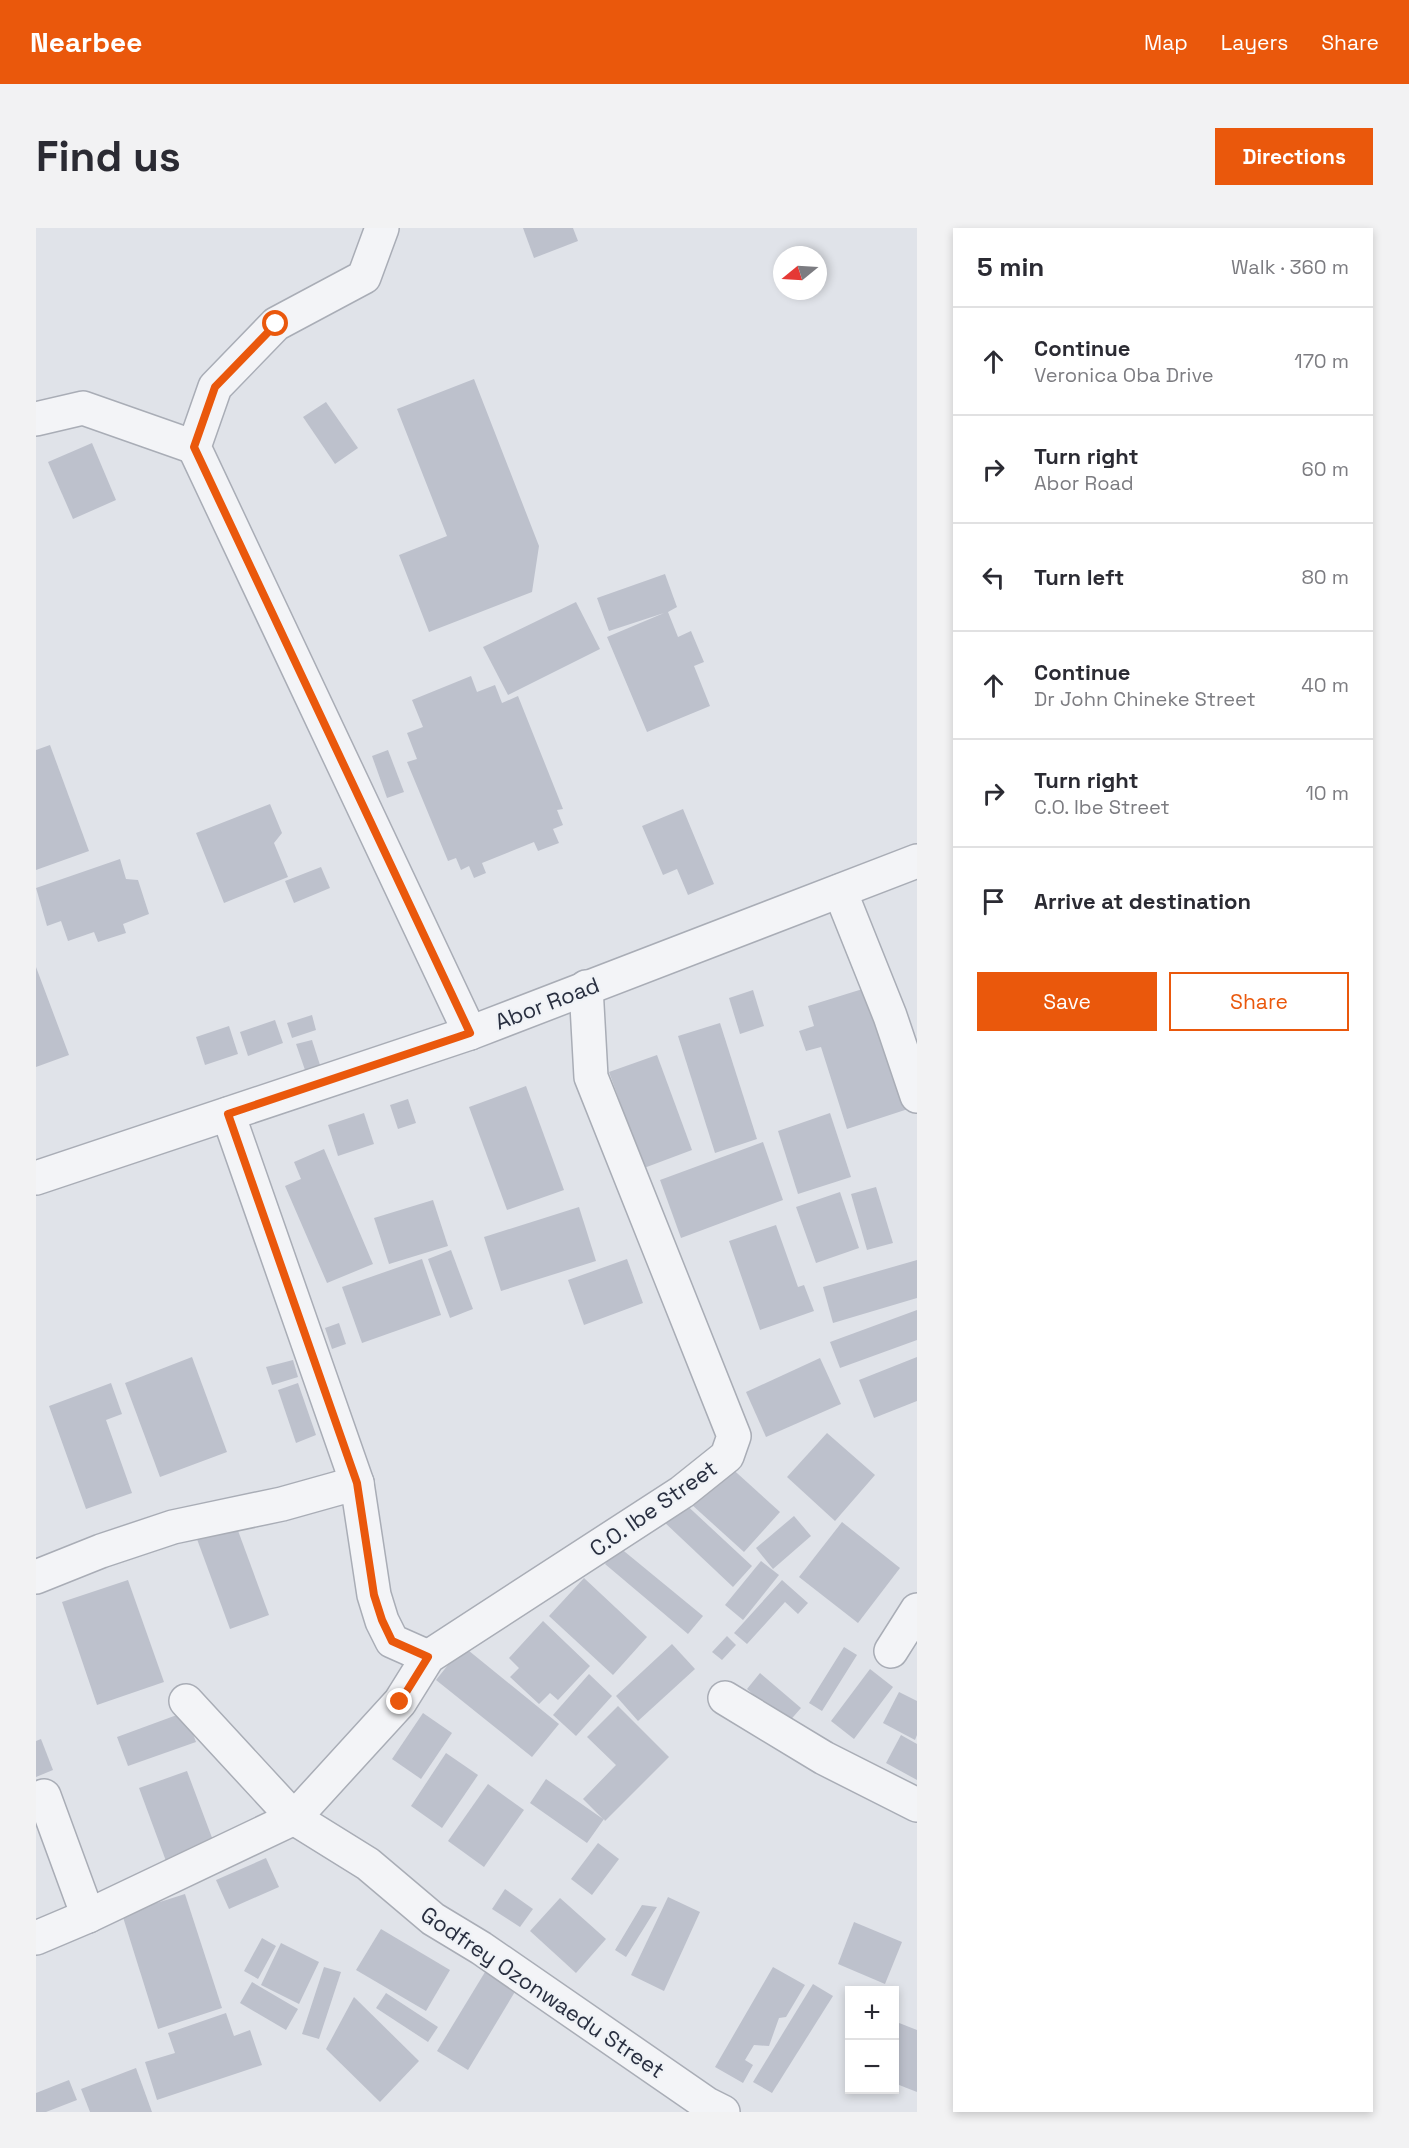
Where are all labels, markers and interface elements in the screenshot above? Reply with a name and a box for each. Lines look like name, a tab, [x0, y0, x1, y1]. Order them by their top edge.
text: Nearbee	[30, 24, 142, 60]
text: Map	[1144, 29, 1188, 56]
text: Layers	[1221, 29, 1288, 56]
text: Share	[1321, 29, 1379, 56]
button: Directions	[1215, 128, 1373, 185]
text: Find us	[36, 130, 181, 183]
north arrow	[773, 246, 827, 300]
text: 5 min	[977, 250, 1044, 284]
text: Walk · 360 m	[1231, 254, 1349, 280]
route start	[262, 310, 288, 336]
text: Continue	[1034, 334, 1130, 362]
icon: ahead	[977, 345, 1010, 378]
text: 170 m	[1294, 348, 1349, 374]
text: Veronica Oba Drive	[1034, 362, 1214, 388]
text: Turn right	[1034, 442, 1139, 470]
icon: right	[977, 453, 1010, 486]
text: 60 m	[1302, 456, 1349, 482]
text: Abor Road	[1034, 470, 1134, 496]
icon: left	[977, 561, 1010, 594]
text: Turn left	[1034, 563, 1124, 591]
text: 80 m	[1301, 564, 1349, 590]
text: Continue	[1034, 658, 1130, 686]
icon: ahead	[977, 669, 1010, 702]
text: 40 m	[1301, 672, 1349, 698]
text: Dr John Chineke Street	[1034, 686, 1256, 712]
text: Turn right	[1034, 766, 1139, 794]
icon: right	[977, 777, 1010, 810]
text: 10 m	[1305, 780, 1349, 806]
text: C.O. Ibe Street	[1034, 794, 1170, 820]
icon: arrive	[977, 885, 1010, 918]
text: Arrive at destination	[1034, 887, 1251, 915]
street label: Abor Road	[491, 970, 603, 1036]
button: Save	[977, 972, 1157, 1031]
button: Share	[1169, 972, 1349, 1031]
street label: C.O. Ibe Street	[584, 1454, 722, 1562]
route end	[386, 1688, 412, 1714]
street label: Godfrey Ozonwaedu Street	[416, 1900, 670, 2084]
map controls	[845, 1986, 899, 2094]
button: +	[845, 1986, 899, 2040]
button: −	[845, 2040, 899, 2094]

